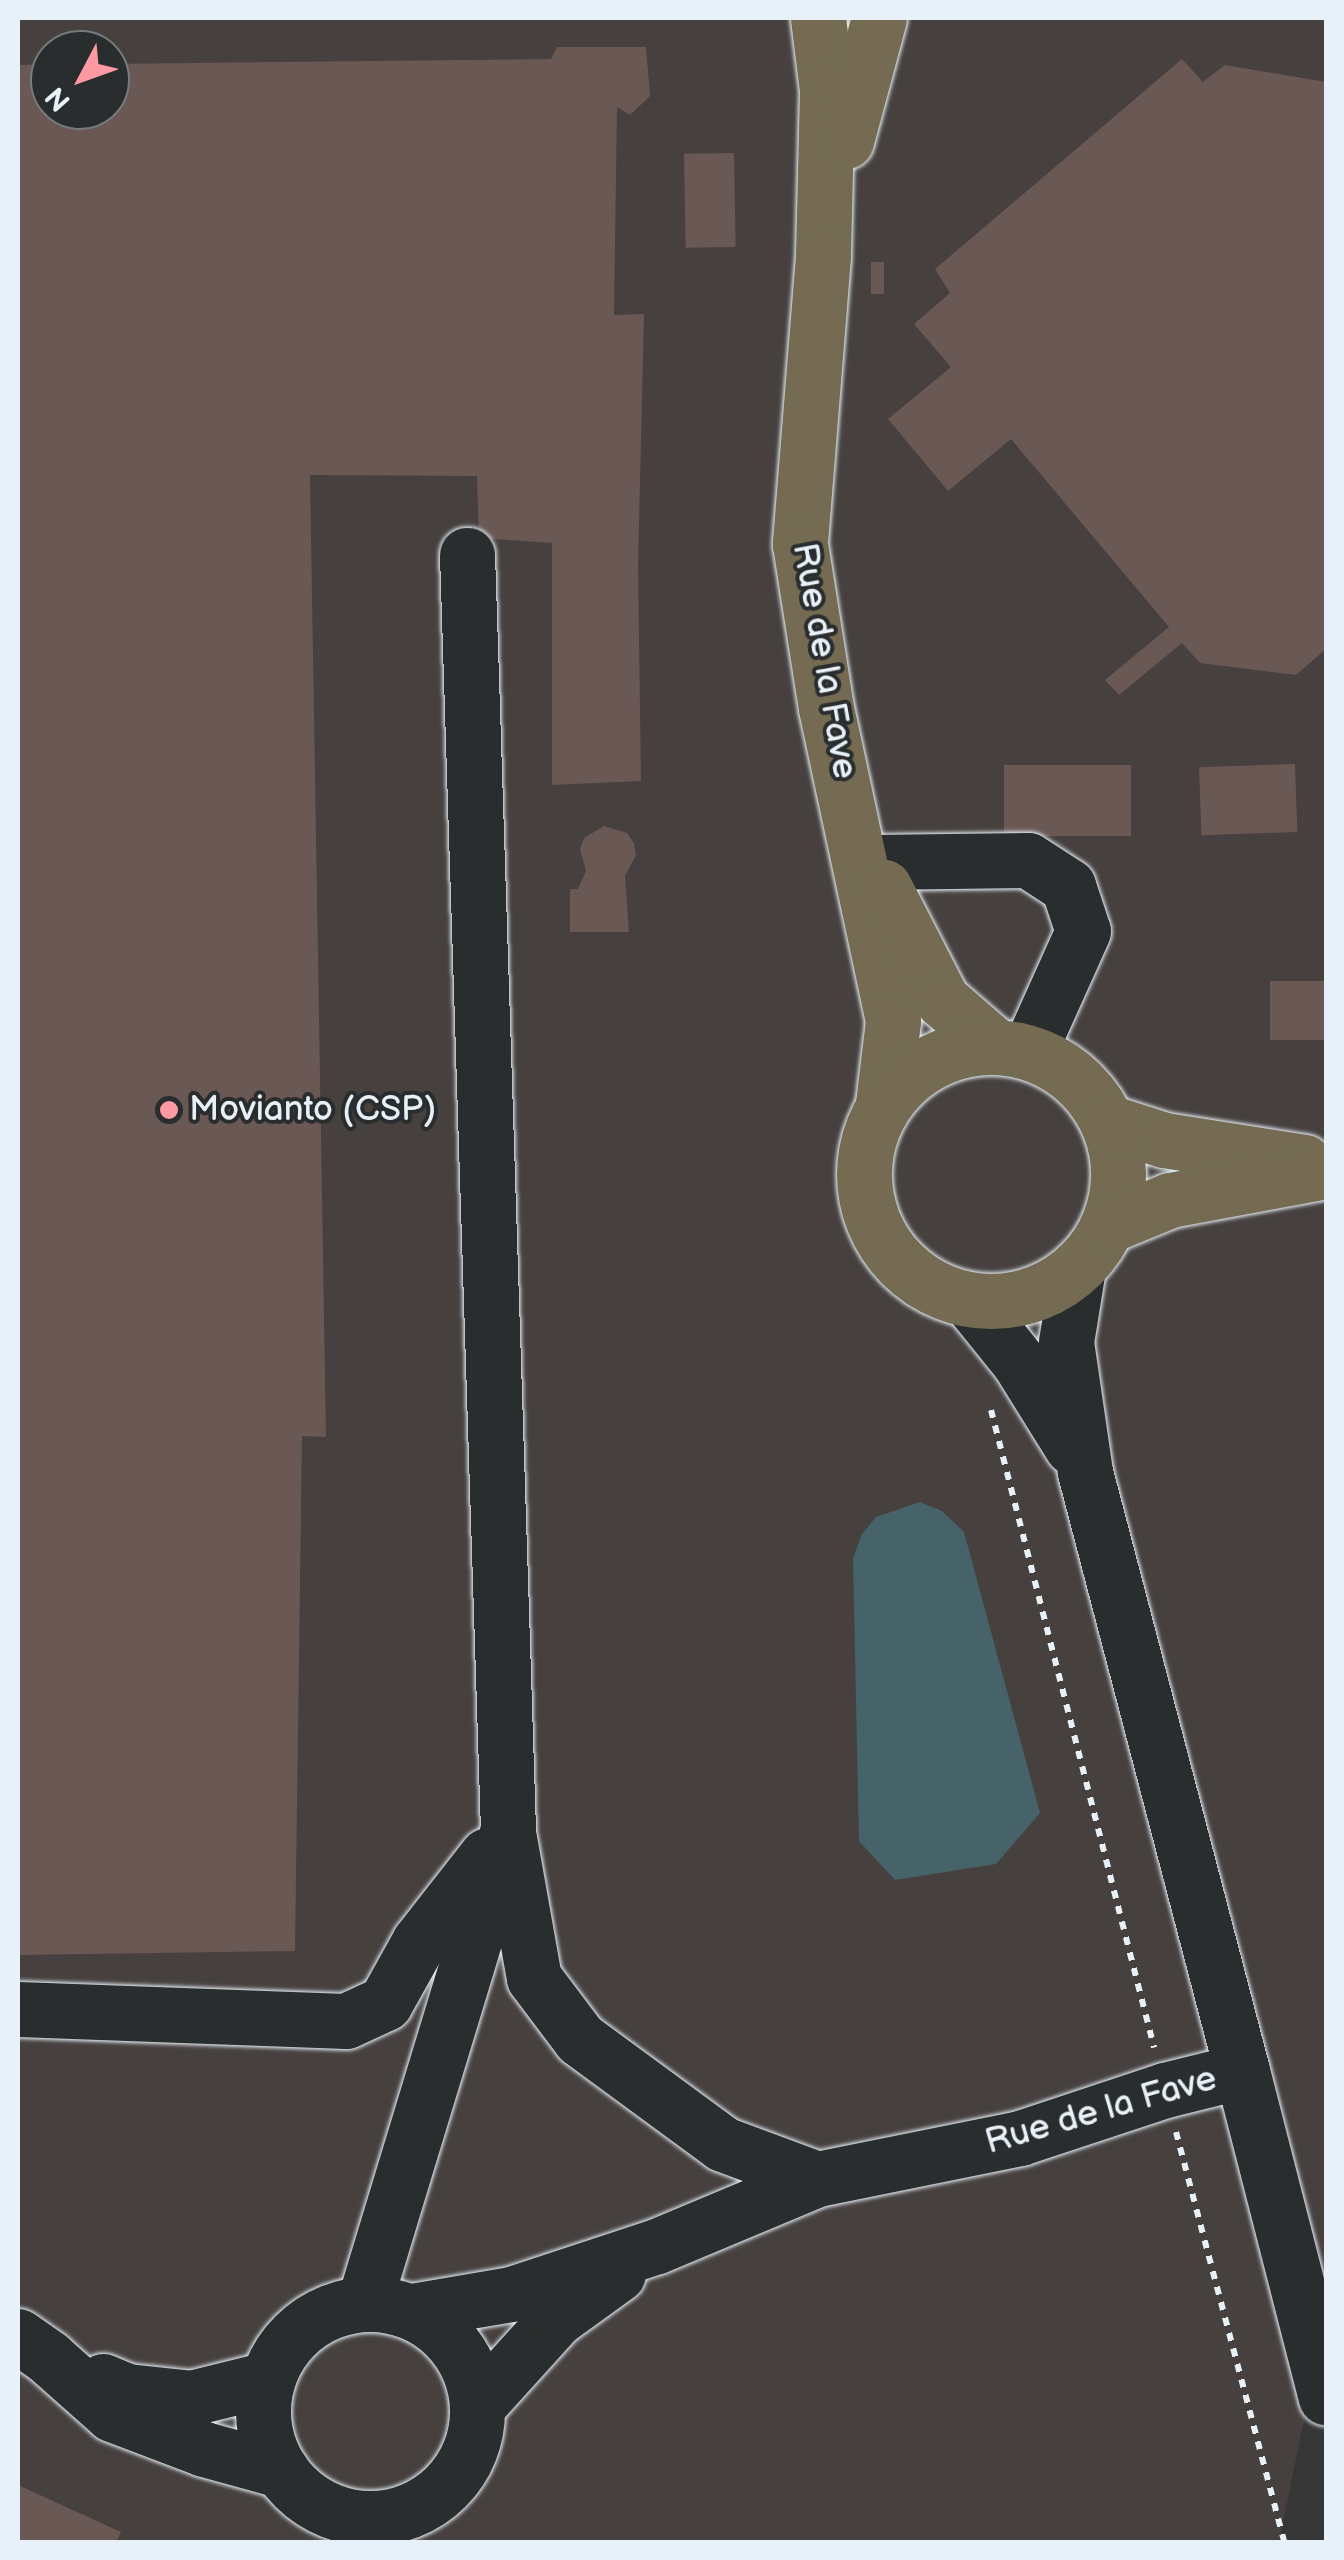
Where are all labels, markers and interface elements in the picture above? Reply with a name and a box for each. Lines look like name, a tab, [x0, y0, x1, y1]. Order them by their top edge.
north arrow	[30, 30, 130, 130]
text: N	[39, 80, 78, 117]
street label: Rue de la Fave	[783, 540, 865, 782]
place label: Movianto (CSP)	[189, 1089, 436, 1131]
marker: Movianto (CSP)	[158, 1099, 180, 1121]
street label: Rue de la Fave	[981, 2058, 1221, 2164]

